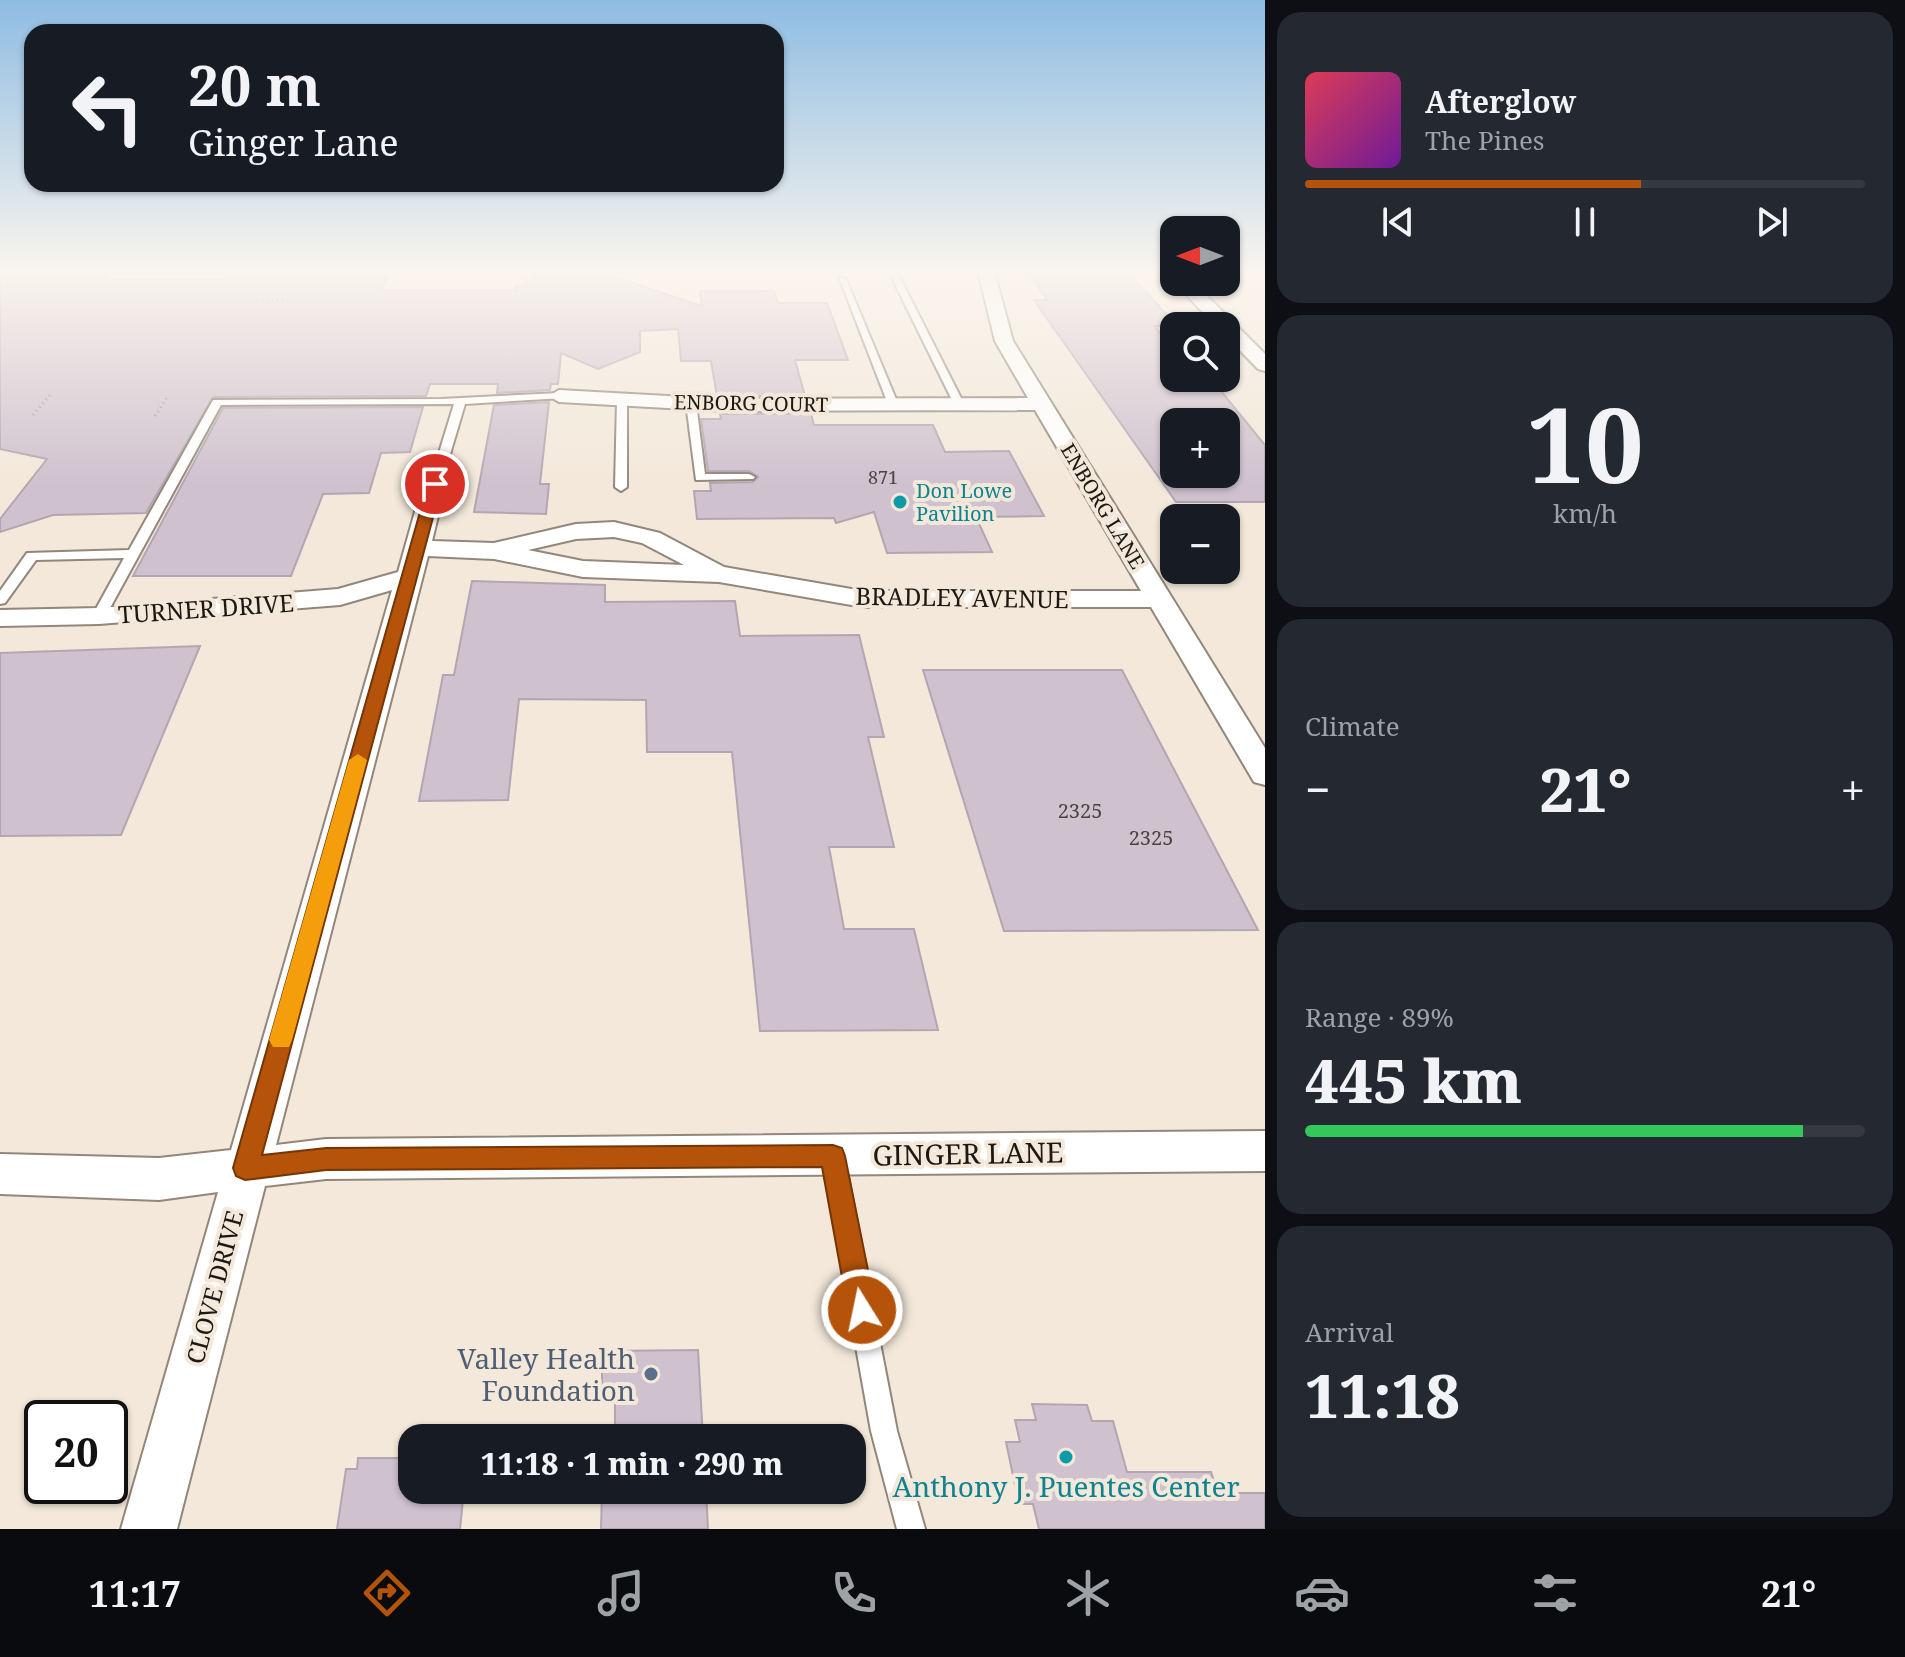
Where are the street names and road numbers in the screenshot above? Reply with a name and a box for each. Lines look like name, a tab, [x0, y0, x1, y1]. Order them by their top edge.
street label: ENBORG COURT	[674, 388, 828, 418]
street label: ENBORG LANE	[1055, 438, 1151, 574]
street label: BRADLEY AVENUE	[855, 579, 1069, 615]
street label: TURNER DRIVE	[117, 585, 295, 631]
street label: GINGER LANE	[872, 1132, 1064, 1174]
street label: CLOVE DRIVE	[178, 1207, 250, 1367]

